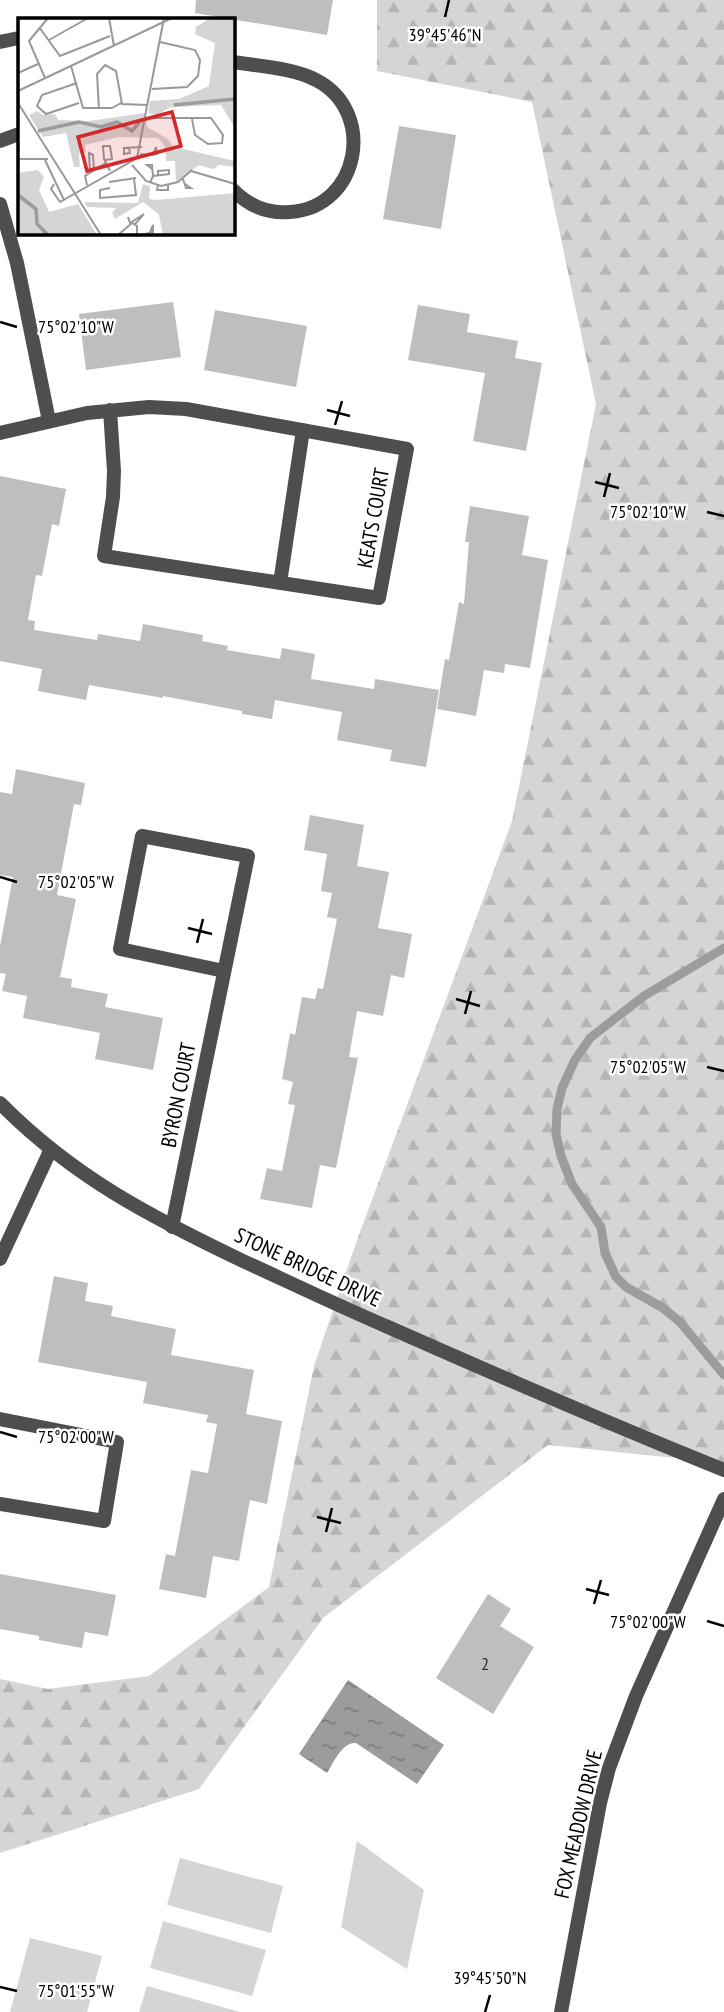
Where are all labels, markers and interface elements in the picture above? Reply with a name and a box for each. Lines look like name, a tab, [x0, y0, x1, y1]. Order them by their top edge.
inset map	[18, 18, 234, 234]
text: 39°45'46"N	[409, 23, 481, 46]
text: 75°02'10"W	[38, 315, 114, 338]
street label: KEATS COURT	[351, 465, 395, 570]
text: 75°02'10"W	[610, 500, 686, 523]
text: 75°02'05"W	[38, 870, 114, 893]
street label: BYRON COURT	[155, 1040, 202, 1150]
text: 75°02'05"W	[610, 1055, 686, 1078]
street label: STONE BRIDGE DRIVE	[231, 1221, 385, 1313]
text: 75°02'00"W	[38, 1425, 114, 1448]
text: 75°02'00"W	[610, 1610, 686, 1633]
house number: 2	[481, 1652, 489, 1675]
street label: FOX MEADOW DRIVE	[548, 1747, 608, 1901]
text: 39°45'50"N	[454, 1966, 526, 1989]
text: 75°01'55"W	[38, 1979, 114, 2002]

